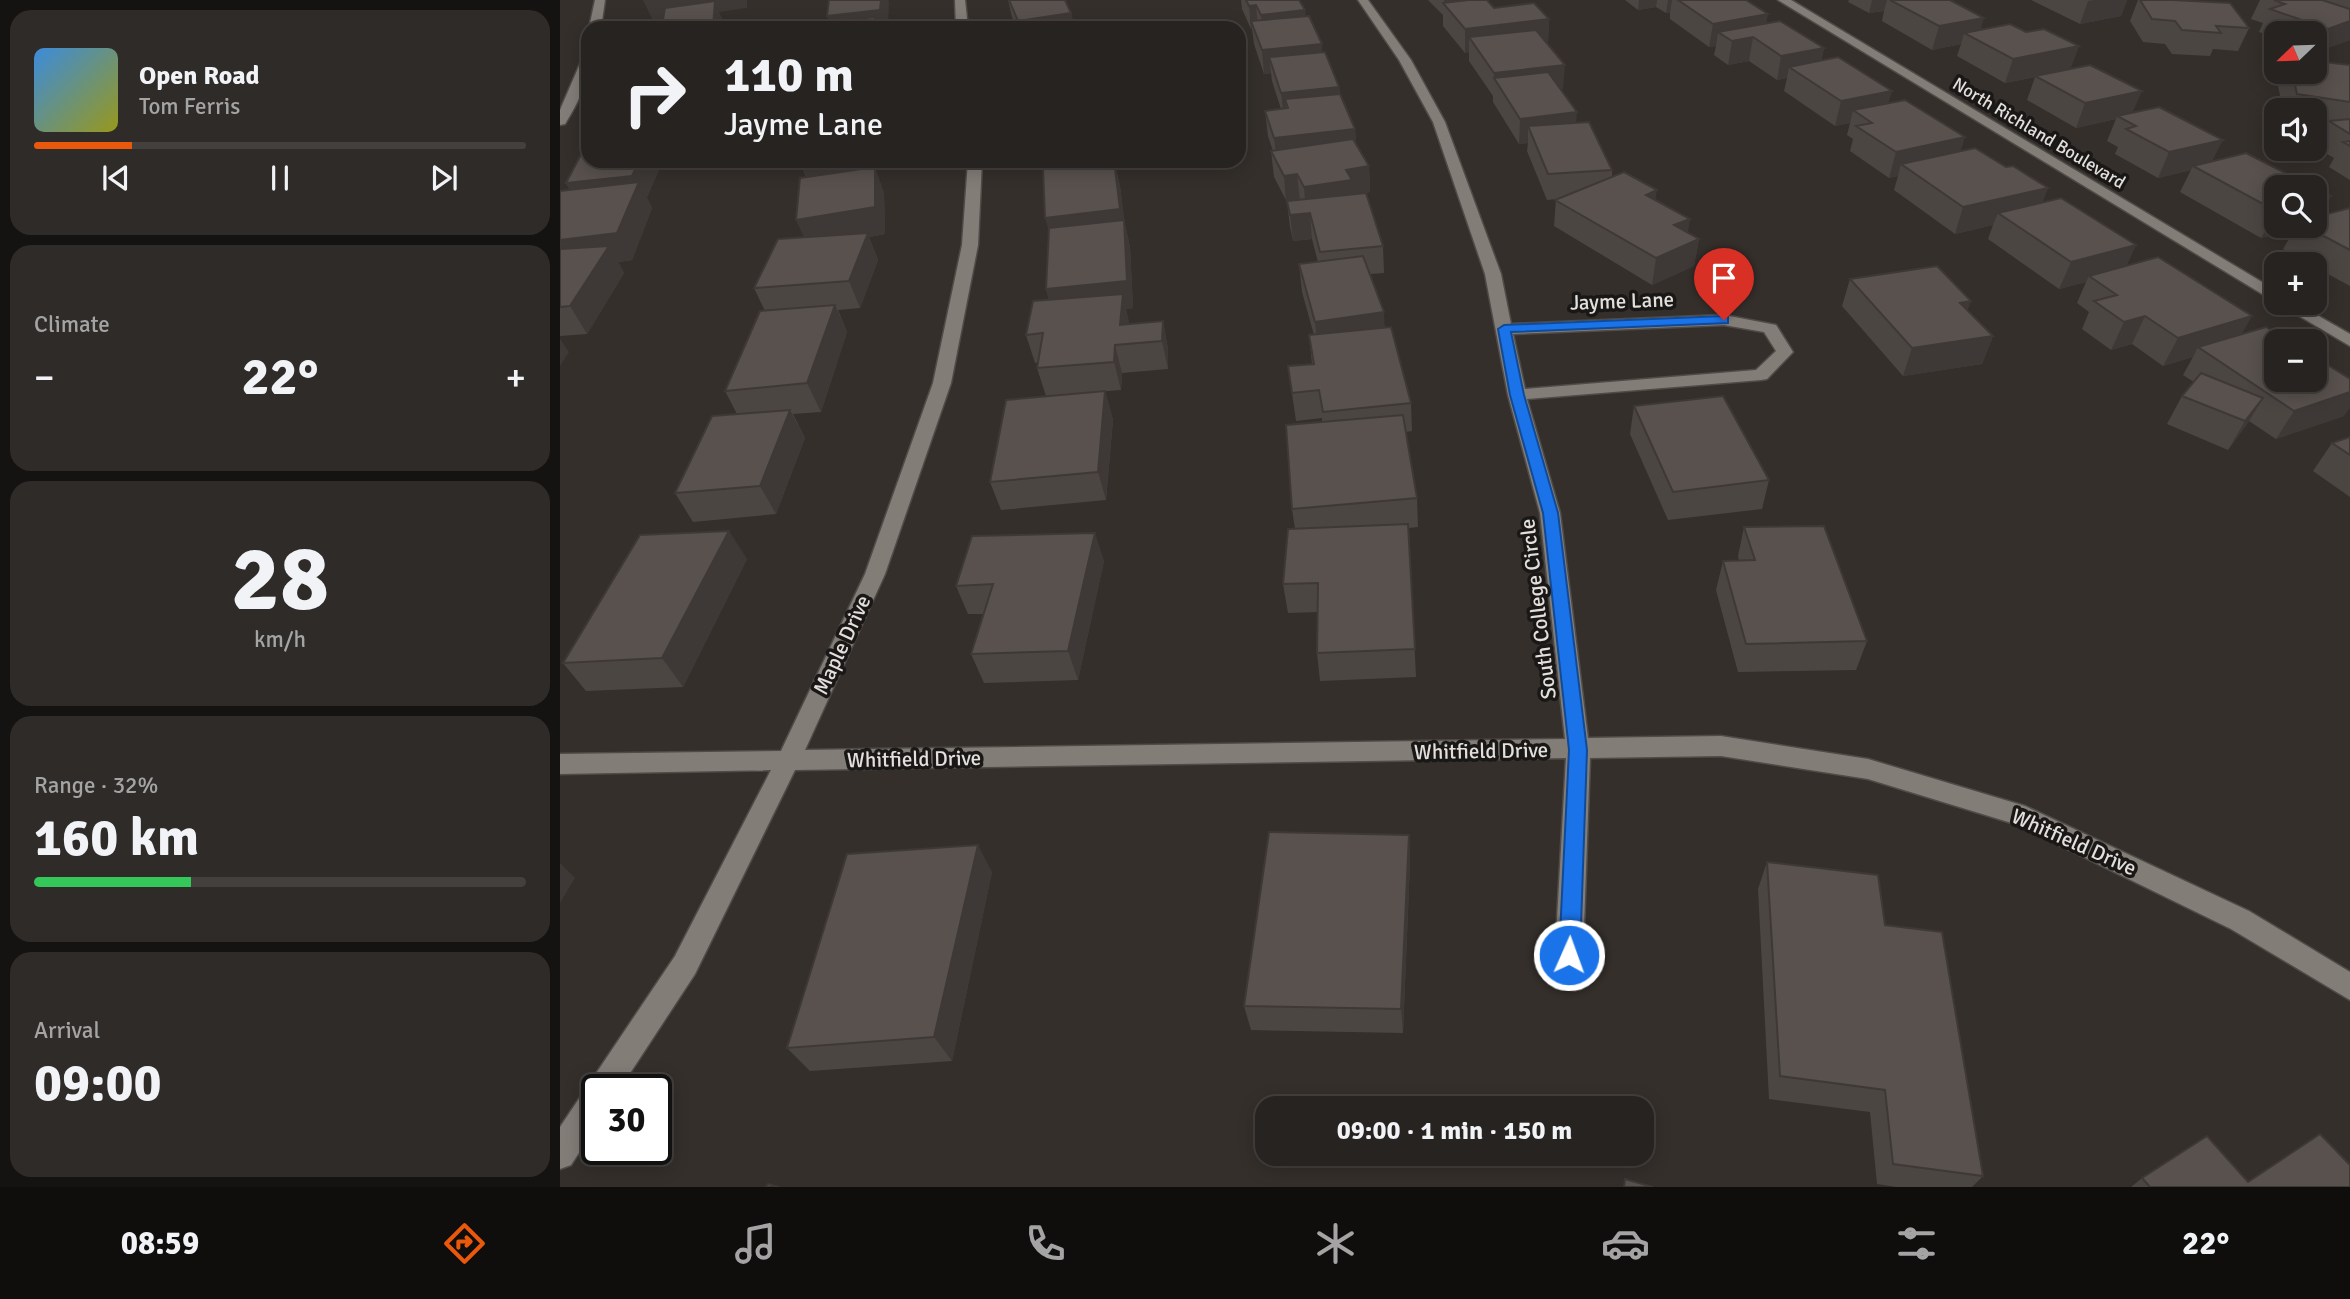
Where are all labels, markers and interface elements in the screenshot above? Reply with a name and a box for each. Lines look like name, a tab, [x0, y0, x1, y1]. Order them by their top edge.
north arrow	[2264, 21, 2328, 84]
map controls	[2264, 21, 2327, 392]
text: 110 m	[724, 45, 854, 105]
icon: right	[609, 49, 700, 140]
text: Open Road	[139, 60, 260, 92]
street label: North Richland Boulevard	[1949, 73, 2129, 193]
text: Tom Ferris	[139, 92, 240, 121]
button: sound	[2264, 98, 2327, 161]
text: Jayme Lane	[724, 105, 883, 144]
icon: previous	[97, 159, 135, 197]
icon: pause	[261, 159, 299, 197]
icon: next	[425, 159, 463, 197]
button: search	[2264, 175, 2327, 238]
pin	[1694, 248, 1754, 320]
button: +	[2264, 252, 2327, 315]
icon: arrive	[1705, 259, 1743, 297]
street label: Jayme Lane	[1569, 286, 1675, 316]
text: Climate	[34, 310, 110, 339]
button: −	[2264, 329, 2327, 392]
text: 22°	[242, 345, 318, 409]
text: −	[34, 354, 55, 401]
text: +	[505, 354, 526, 401]
street label: South College Circle	[1514, 517, 1562, 701]
text: 28	[231, 523, 329, 636]
street label: Maple Drive	[808, 591, 876, 699]
text: km/h	[254, 625, 306, 654]
street label: Whitfield Drive	[1414, 737, 1548, 765]
street label: Whitfield Drive	[847, 745, 981, 773]
text: Range · 32%	[34, 771, 158, 800]
street label: Whitfield Drive	[2007, 803, 2141, 881]
text: 160 km	[34, 806, 199, 870]
position arrow	[1532, 918, 1606, 992]
text: Arrival	[34, 1016, 100, 1045]
text: 09:00	[34, 1051, 162, 1115]
speed limit sign: 30	[581, 1074, 672, 1165]
text: 09:00 · 1 min · 150 m	[1337, 1115, 1572, 1147]
icon: directions	[440, 1219, 489, 1268]
icon: music	[731, 1219, 780, 1268]
icon: phone	[1021, 1219, 1070, 1268]
icon: climate	[1311, 1219, 1360, 1268]
icon: car	[1601, 1219, 1650, 1268]
icon: filters	[1892, 1219, 1941, 1268]
text: 08:59	[121, 1224, 199, 1263]
text: 22°	[2182, 1224, 2229, 1263]

